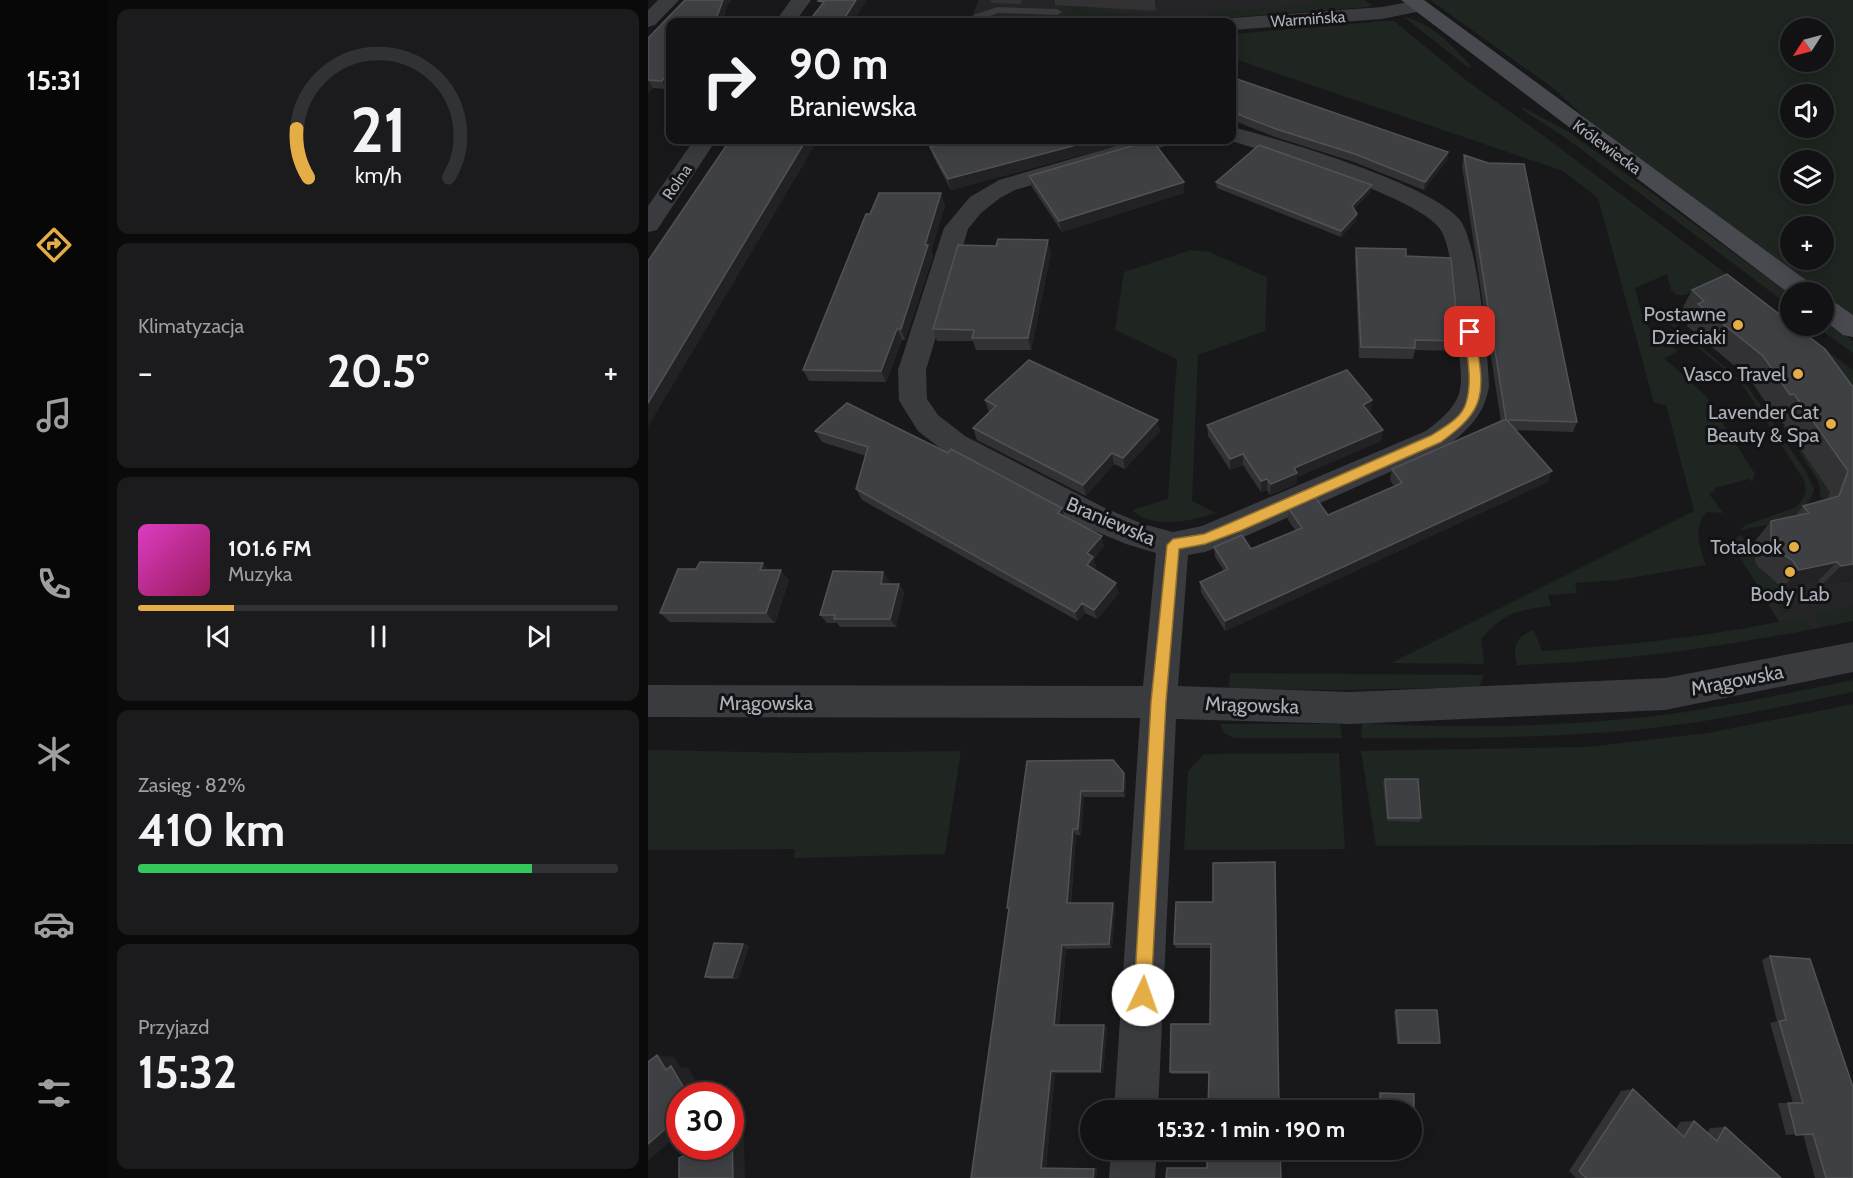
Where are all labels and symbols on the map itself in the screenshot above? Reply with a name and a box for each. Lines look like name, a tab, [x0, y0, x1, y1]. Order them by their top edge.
street label: Warmińska	[1270, 7, 1346, 31]
north arrow	[1780, 18, 1834, 72]
street label: Królewiecka	[1569, 116, 1645, 178]
street label: Rolna	[658, 160, 696, 203]
place label: Postawne Dzieciaki	[1644, 302, 1726, 349]
pin	[1444, 306, 1495, 357]
marker: Postawne Dzieciaki	[1731, 318, 1745, 332]
place label: Vasco Travel	[1683, 362, 1786, 386]
marker: Vasco Travel	[1791, 367, 1805, 381]
place label: Lavender Cat Beauty & Spa	[1706, 400, 1819, 447]
marker: Lavender Cat Beauty & Spa	[1824, 417, 1838, 431]
street label: Braniewska	[1063, 491, 1160, 551]
place label: Totalook	[1710, 535, 1782, 559]
marker: Totalook	[1787, 540, 1801, 554]
marker: Body Lab	[1783, 565, 1797, 579]
place label: Body Lab	[1750, 582, 1830, 606]
street label: Mrągowska	[1689, 659, 1786, 701]
street label: Mrągowska	[719, 691, 813, 715]
street label: Mrągowska	[1205, 691, 1300, 719]
position arrow	[1111, 963, 1175, 1027]
speed limit sign: 30	[666, 1082, 744, 1160]

